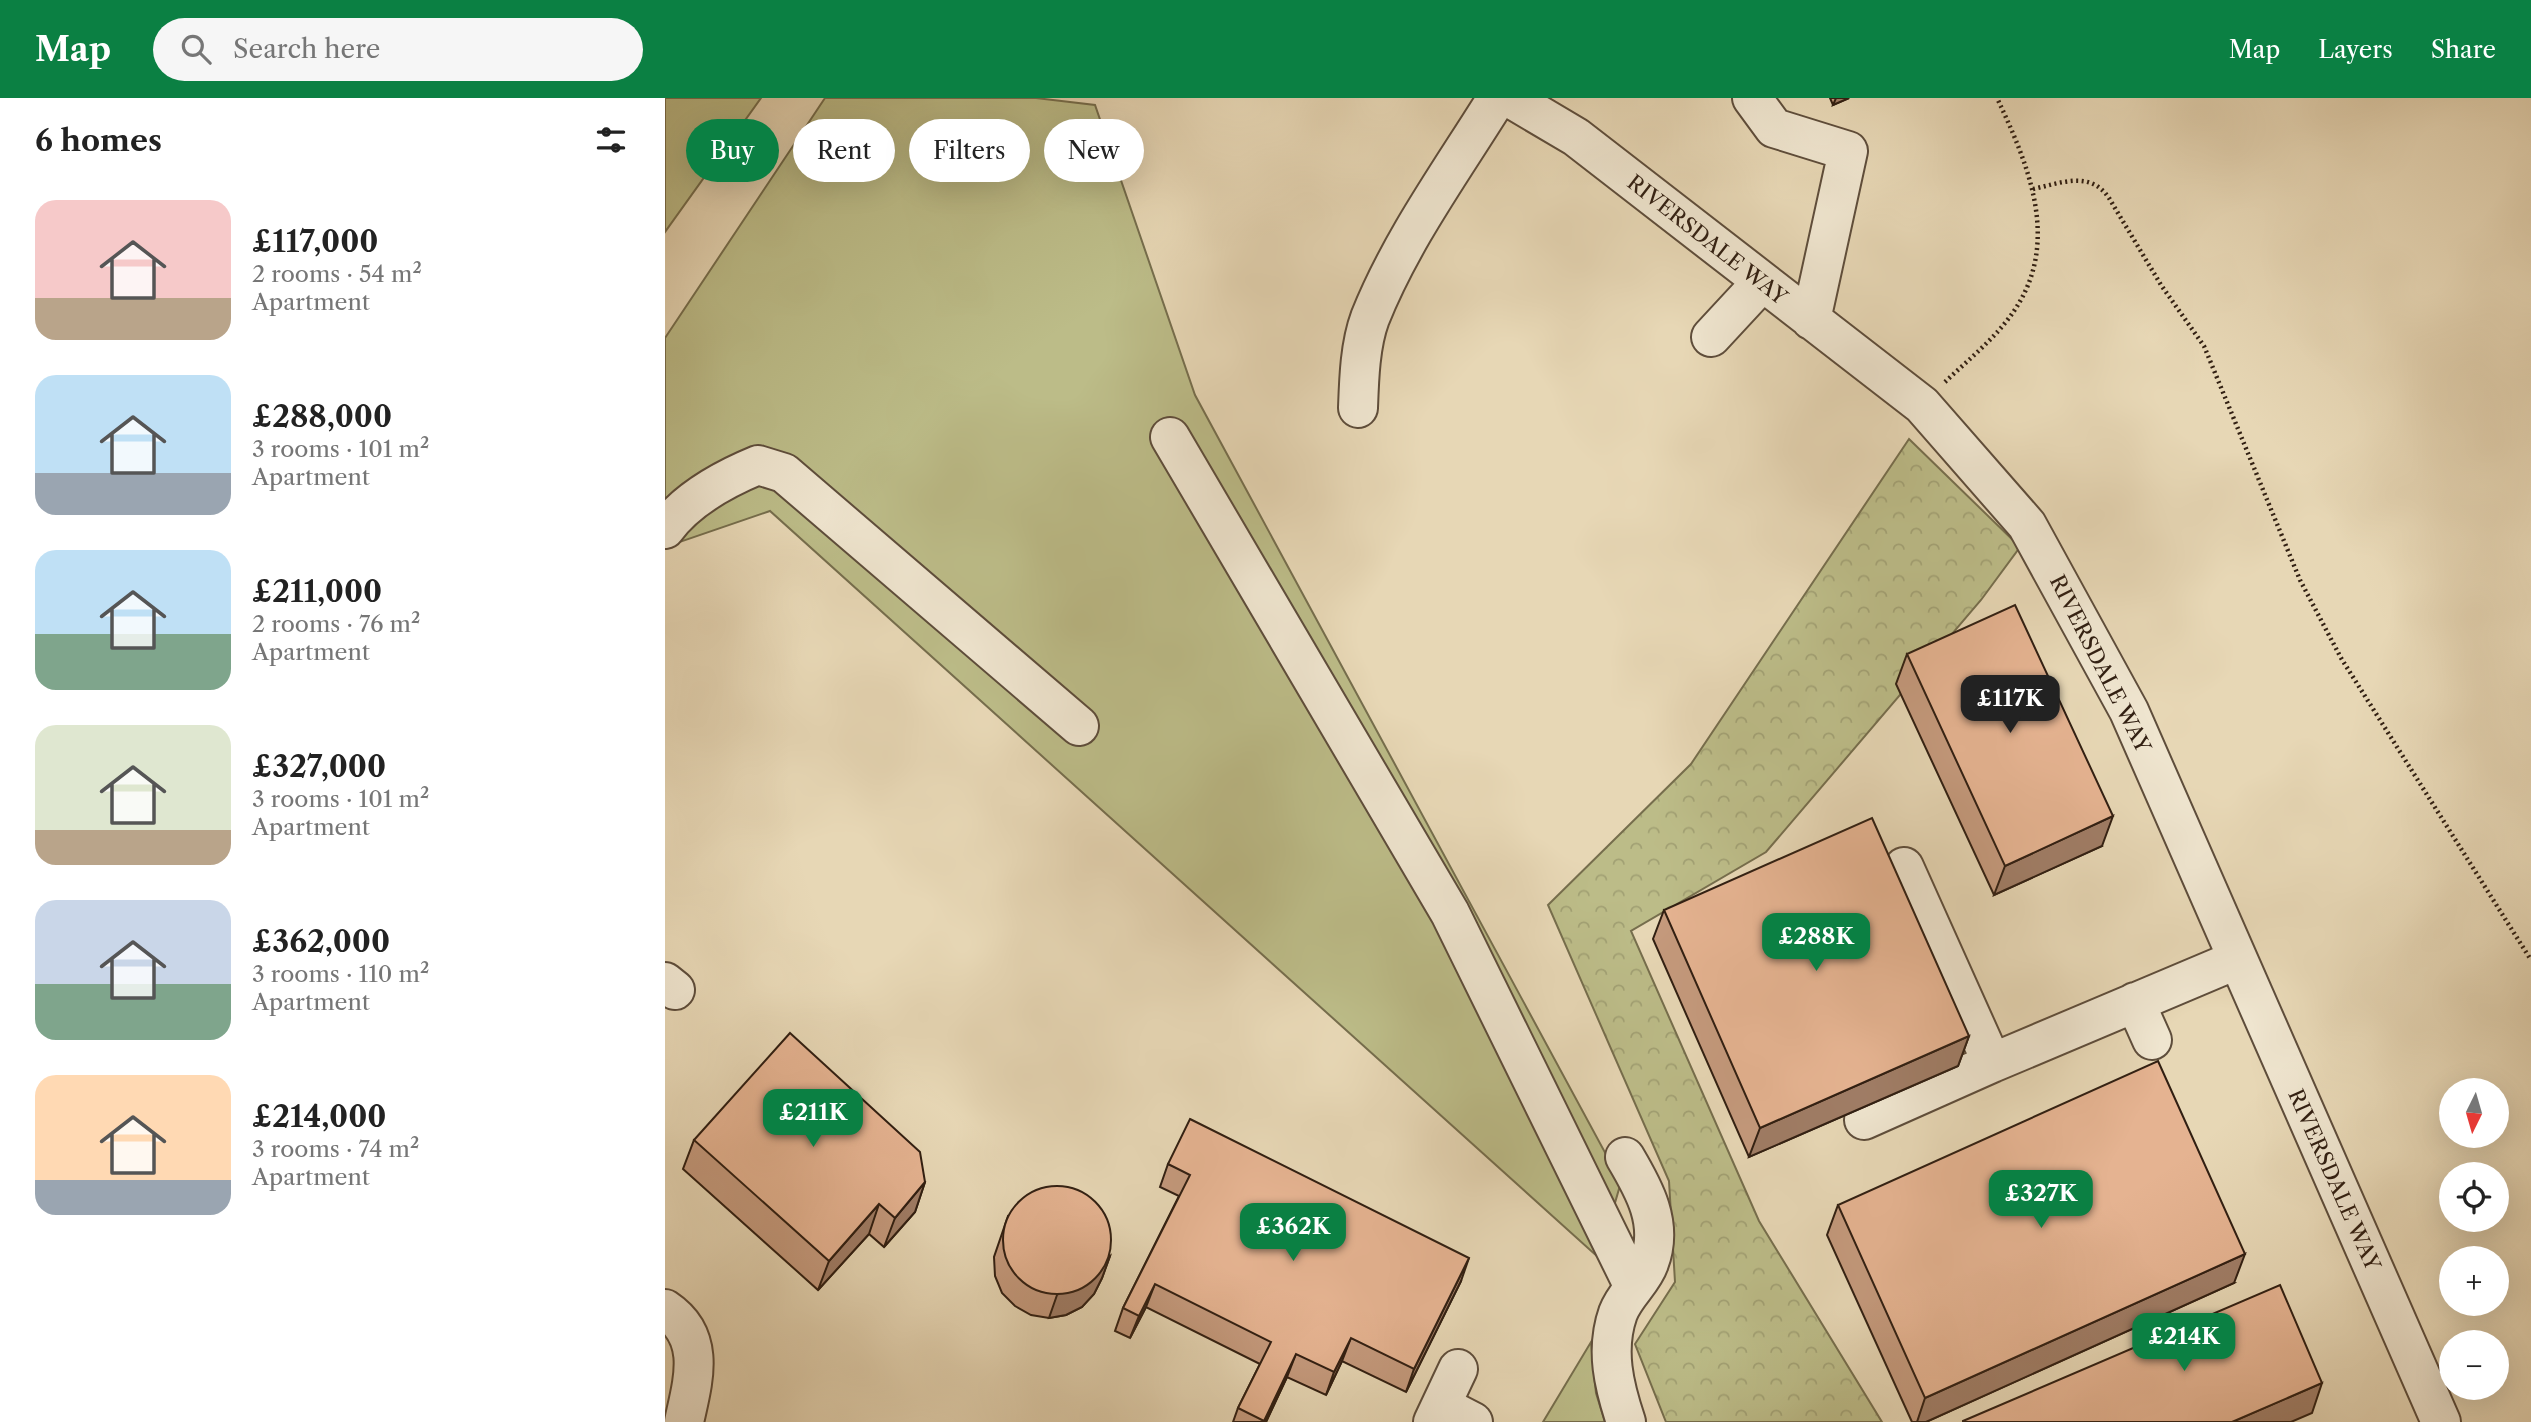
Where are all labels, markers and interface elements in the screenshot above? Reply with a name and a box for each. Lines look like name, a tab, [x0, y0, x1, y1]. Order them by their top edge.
search box	[153, 18, 643, 81]
text: Map	[35, 29, 111, 70]
icon: search	[177, 30, 215, 68]
text: Search here	[233, 33, 380, 65]
text: Map	[2229, 35, 2280, 64]
text: Layers	[2318, 35, 2393, 64]
text: Share	[2431, 35, 2496, 64]
chip: Buy	[686, 119, 779, 182]
chip: Rent	[793, 119, 895, 182]
chip: Filters	[909, 119, 1030, 182]
chip: New	[1044, 119, 1144, 182]
icon: filters	[592, 121, 630, 159]
text: 6 homes	[35, 122, 162, 159]
street label: RIVERSDALE WAY	[1622, 169, 1793, 310]
text: £117,000	[252, 223, 378, 260]
icon: home	[91, 228, 175, 312]
text: 2 rooms · 54 m²	[252, 260, 422, 288]
text: Apartment	[252, 288, 370, 316]
text: £288,000	[252, 398, 392, 435]
icon: home	[91, 403, 175, 487]
text: 3 rooms · 101 m²	[252, 435, 429, 463]
text: Apartment	[252, 463, 370, 491]
street label: RIVERSDALE WAY	[2045, 571, 2157, 758]
text: £211,000	[252, 573, 382, 610]
icon: home	[91, 578, 175, 662]
text: 2 rooms · 76 m²	[252, 610, 420, 638]
text: Apartment	[252, 638, 370, 666]
pin: £117K	[1961, 676, 2059, 735]
text: £117K	[1977, 684, 2043, 712]
text: £327,000	[252, 748, 386, 785]
icon: home	[91, 753, 175, 837]
text: 3 rooms · 101 m²	[252, 785, 429, 813]
text: Apartment	[252, 813, 370, 841]
pin: £288K	[1767, 914, 1865, 973]
text: £288K	[1778, 922, 1854, 950]
text: £362,000	[252, 923, 390, 960]
icon: home	[91, 928, 175, 1012]
text: 3 rooms · 110 m²	[252, 960, 429, 988]
text: Apartment	[252, 988, 370, 1016]
north arrow	[2439, 1078, 2509, 1148]
map controls	[2439, 1078, 2509, 1400]
street label: RIVERSDALE WAY	[2283, 1085, 2386, 1275]
pin: £211K	[764, 1090, 862, 1149]
text: £214,000	[252, 1098, 386, 1135]
text: £211K	[779, 1098, 847, 1126]
icon: home	[91, 1103, 175, 1187]
text: 3 rooms · 74 m²	[252, 1135, 419, 1163]
button: locate	[2439, 1162, 2509, 1232]
text: Apartment	[252, 1163, 370, 1191]
pin: £327K	[1992, 1170, 2090, 1230]
text: £327K	[2005, 1179, 2077, 1207]
pin: £362K	[1244, 1204, 1342, 1263]
text: £362K	[1256, 1212, 1330, 1240]
button: +	[2439, 1246, 2509, 1316]
pin: £214K	[2135, 1314, 2233, 1373]
text: £214K	[2148, 1322, 2220, 1350]
button: −	[2439, 1330, 2509, 1400]

